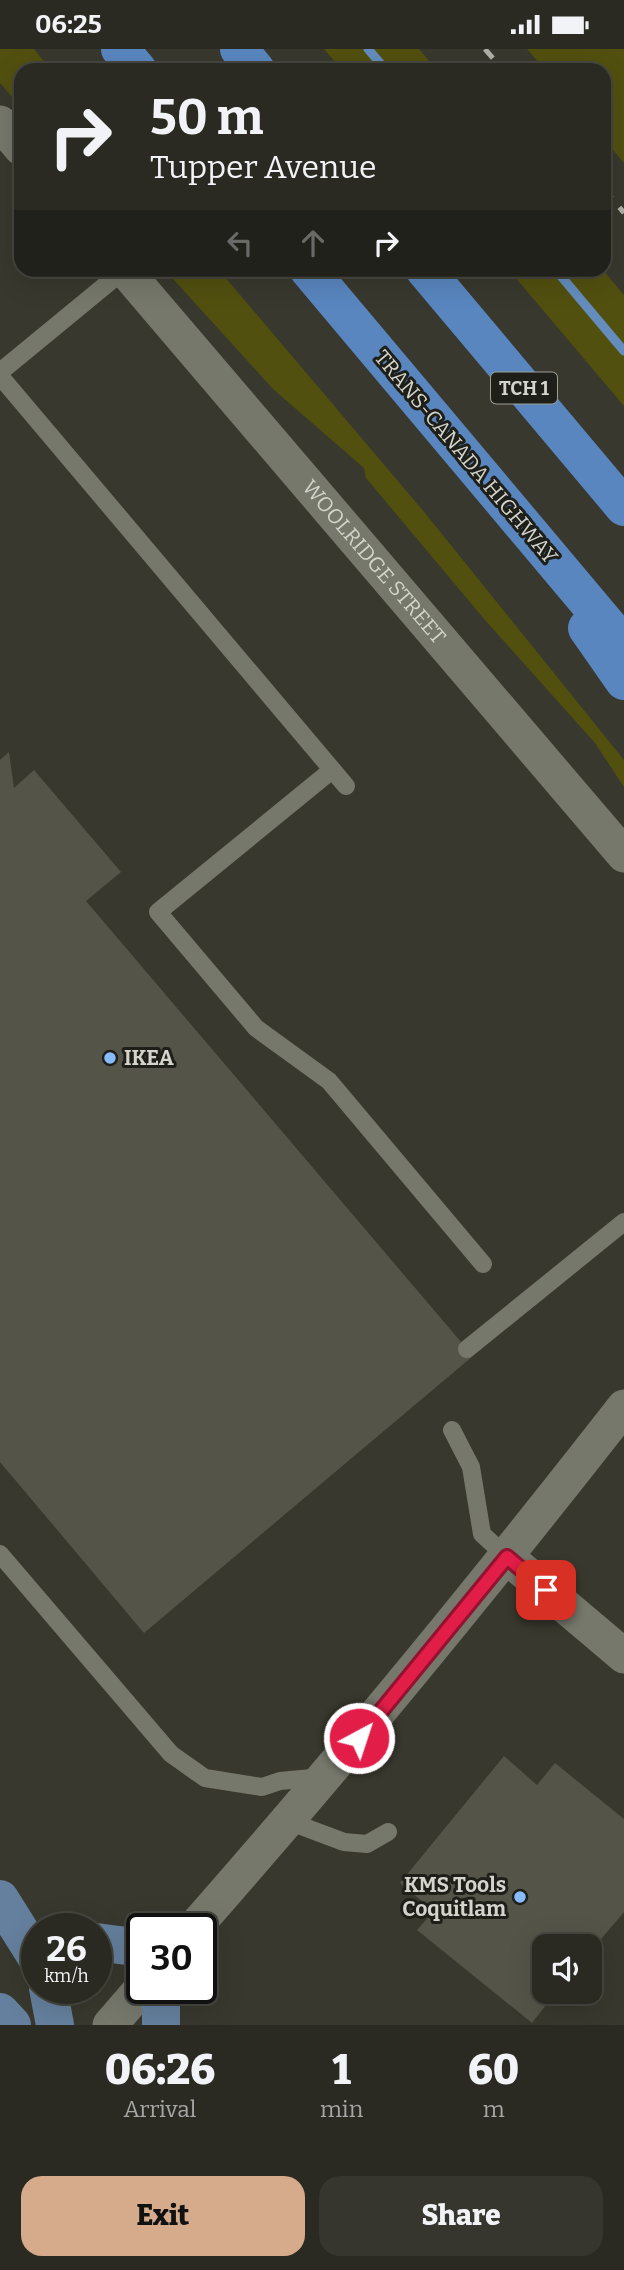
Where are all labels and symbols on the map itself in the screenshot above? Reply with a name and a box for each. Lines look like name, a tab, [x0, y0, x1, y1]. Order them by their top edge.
street label: TRANS-CANADA HIGHWAY	[369, 345, 563, 570]
road number: TCH 1	[491, 373, 557, 403]
street label: WOOLRIDGE STREET	[297, 474, 451, 649]
place label: IKEA	[124, 1045, 174, 1071]
marker: IKEA	[102, 1050, 118, 1066]
pin	[516, 1560, 576, 1620]
position arrow	[322, 1701, 396, 1775]
place label: KMS Tools Coquitlam	[402, 1872, 506, 1922]
marker: KMS Tools Coquitlam	[512, 1889, 528, 1905]
speed limit sign: 30	[126, 1913, 217, 2004]

